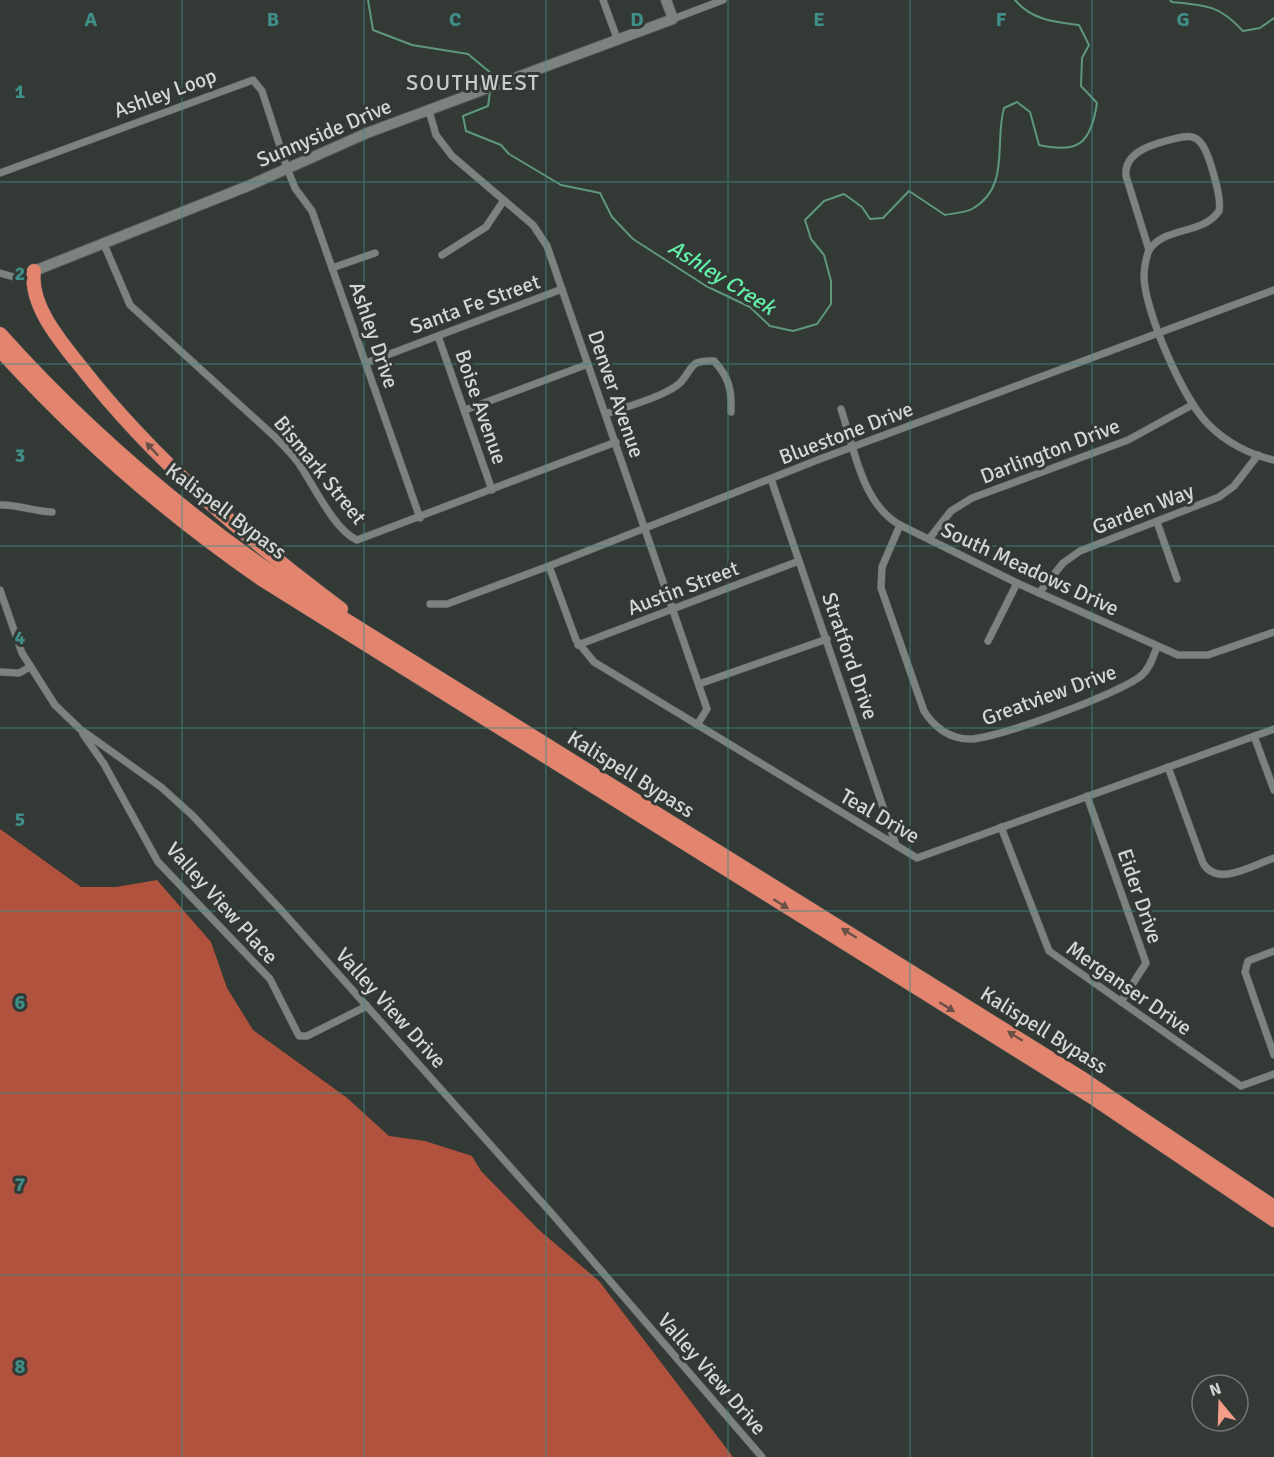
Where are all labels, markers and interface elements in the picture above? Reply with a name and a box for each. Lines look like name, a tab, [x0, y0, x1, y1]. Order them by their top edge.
text: A	[85, 7, 98, 32]
text: B	[267, 7, 279, 32]
text: C	[449, 7, 461, 32]
text: D	[630, 7, 644, 32]
text: E	[813, 7, 825, 32]
text: F	[996, 7, 1007, 32]
text: G	[1176, 7, 1190, 32]
street label: Ashley Loop	[110, 62, 220, 124]
district label: SOUTHWEST	[406, 69, 540, 96]
text: 1	[15, 79, 26, 104]
street label: Sunnyside Drive	[253, 93, 395, 173]
water label: Ashley Creek	[663, 233, 782, 322]
text: 2	[15, 261, 25, 286]
street label: Santa Fe Street	[406, 268, 544, 340]
street label: Ashley Drive	[344, 278, 404, 392]
street label: Denver Avenue	[582, 327, 650, 461]
street label: Boise Avenue	[449, 346, 513, 468]
street label: Bluestone Drive	[775, 396, 917, 470]
street label: Bismark Street	[268, 410, 372, 530]
street label: Darlington Drive	[977, 412, 1123, 490]
text: 3	[15, 443, 25, 468]
one-way arrow	[145, 443, 159, 457]
street label: Kalispell Bypass	[160, 457, 292, 565]
street label: Garden Way	[1089, 478, 1198, 540]
street label: South Meadows Drive	[937, 516, 1123, 622]
street label: Austin Street	[624, 555, 742, 621]
street label: Stratford Drive	[816, 589, 884, 723]
text: 4	[15, 625, 26, 650]
street label: Greatview Drive	[978, 659, 1120, 731]
street label: Kalispell Bypass	[563, 725, 699, 823]
street label: Teal Drive	[836, 783, 924, 849]
text: 5	[15, 807, 25, 832]
street label: Valley View Place	[160, 837, 284, 969]
street label: Eider Drive	[1112, 845, 1168, 947]
one-way arrow	[773, 899, 789, 910]
one-way arrow	[841, 928, 857, 939]
street label: Merganser Drive	[1061, 935, 1197, 1041]
street label: Valley View Drive	[330, 942, 452, 1074]
street label: Kalispell Bypass	[976, 981, 1112, 1079]
text: 6	[15, 990, 26, 1015]
one-way arrow	[938, 1002, 955, 1013]
one-way arrow	[1007, 1030, 1023, 1042]
text: 7	[15, 1172, 26, 1197]
street label: Valley View Drive	[652, 1308, 772, 1440]
text: 8	[15, 1354, 26, 1379]
north arrow	[1190, 1373, 1250, 1433]
text: N	[1207, 1378, 1224, 1401]

